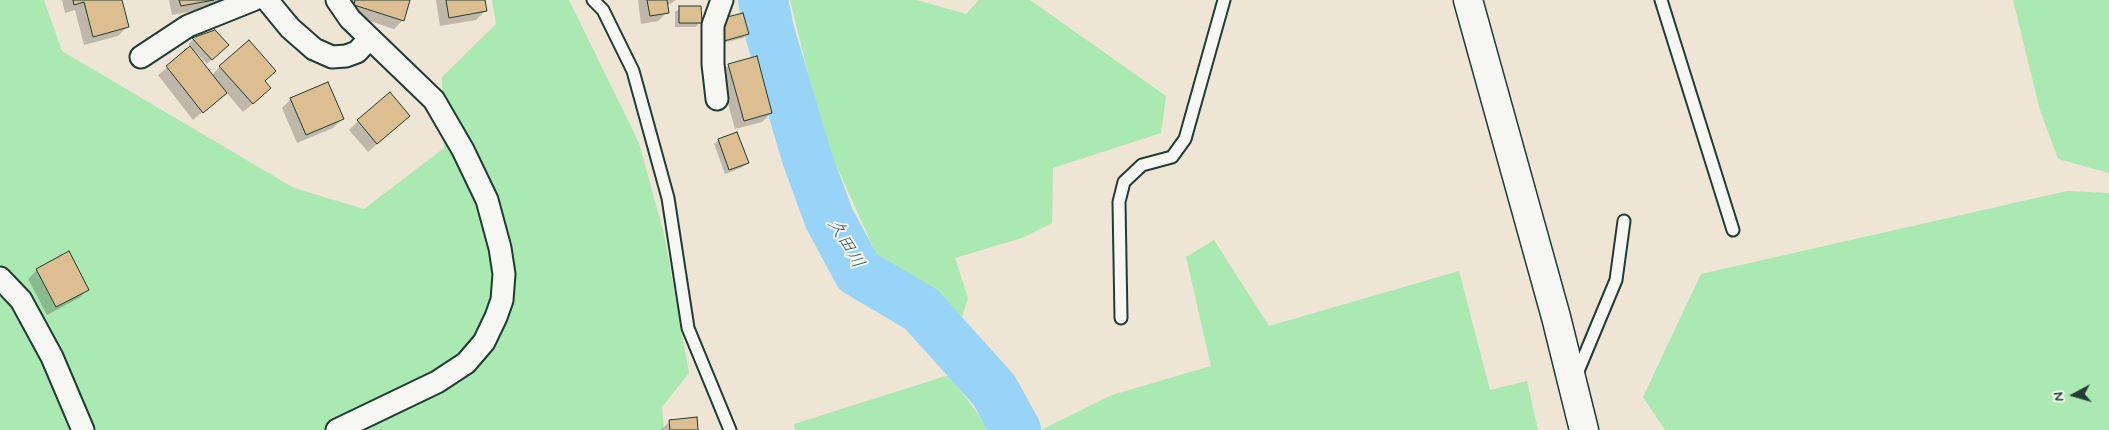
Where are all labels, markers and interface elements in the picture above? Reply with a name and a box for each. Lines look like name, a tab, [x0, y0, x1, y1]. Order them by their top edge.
water label: 久田川	[822, 215, 868, 273]
north arrow	[2049, 370, 2099, 420]
text: N	[2050, 391, 2069, 402]

